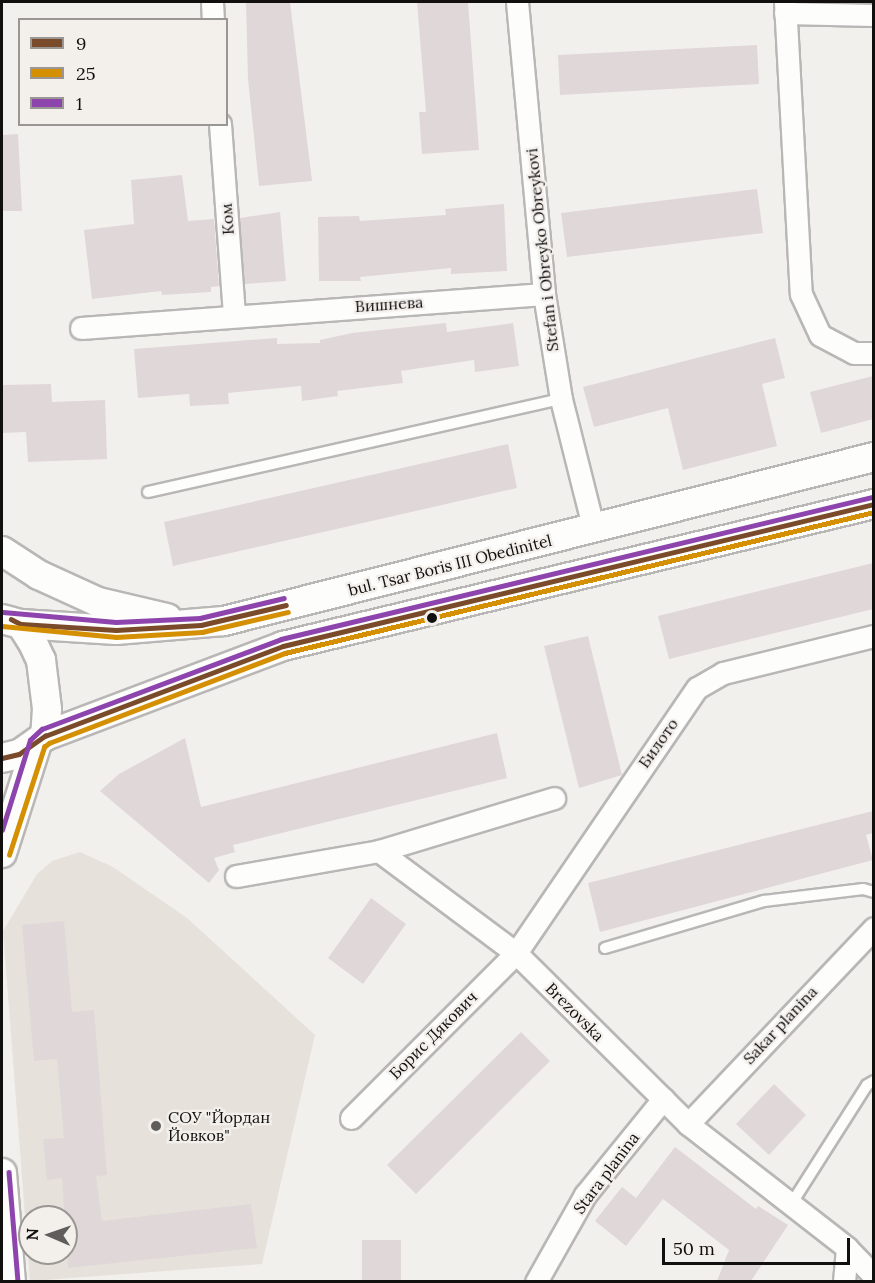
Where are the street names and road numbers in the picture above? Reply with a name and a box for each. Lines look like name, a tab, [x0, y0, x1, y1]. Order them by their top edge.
street label: Stefan i Obreyko Obreykovi	[522, 147, 562, 353]
street label: Ком	[216, 202, 238, 236]
street label: Вишнева	[354, 292, 424, 316]
street label: bul. Tsar Boris III Obedinitel	[346, 530, 554, 600]
street label: Билото	[634, 715, 682, 771]
street label: Brezovska	[542, 979, 608, 1045]
street label: Sakar planina	[739, 982, 821, 1068]
street label: Борис Дякович	[385, 987, 481, 1083]
street label: Stara planina	[569, 1128, 643, 1218]

